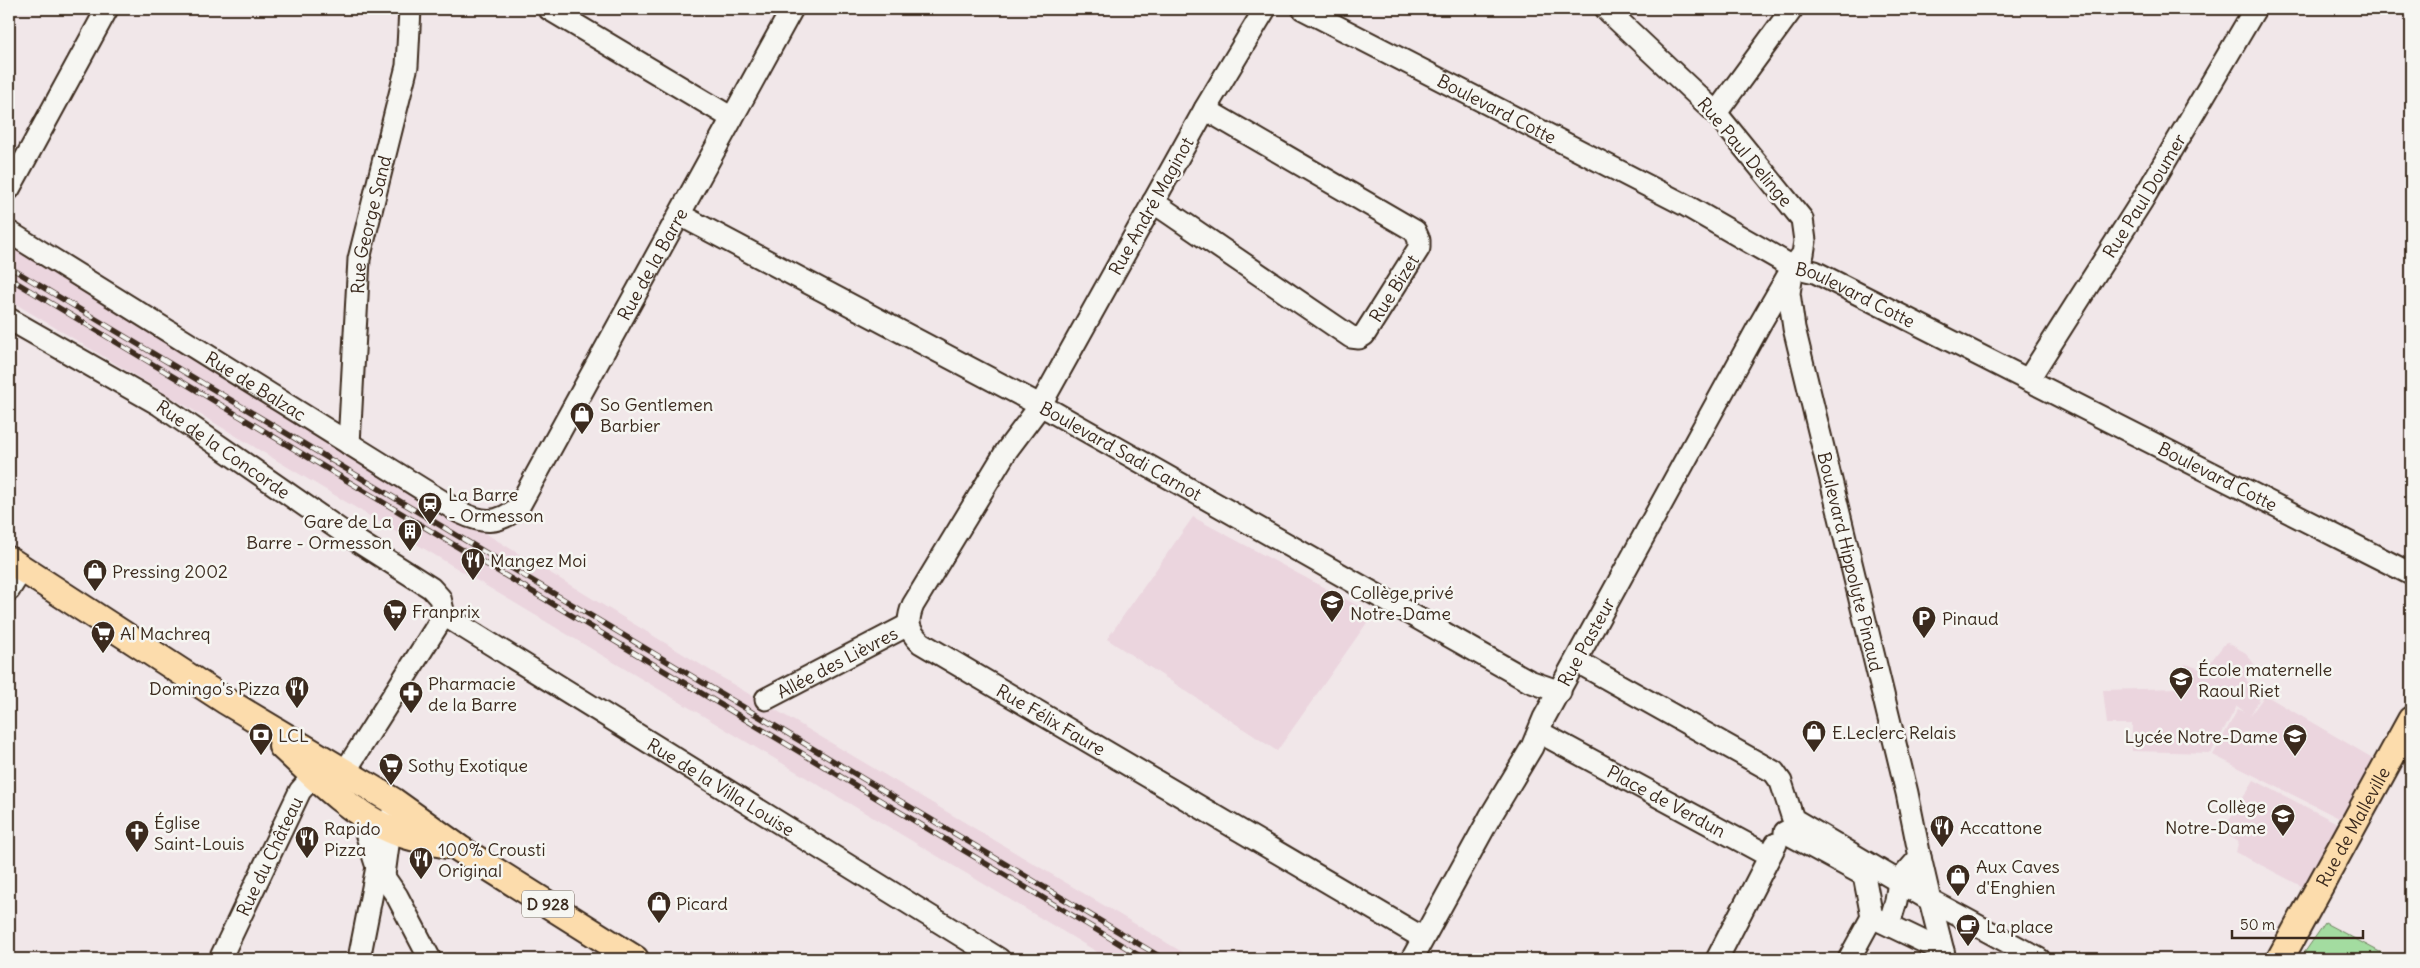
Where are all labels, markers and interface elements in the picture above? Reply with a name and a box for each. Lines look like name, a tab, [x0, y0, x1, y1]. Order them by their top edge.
street label: Boulevard Cotte	[1434, 69, 1560, 149]
street label: Rue Paul Delinge	[1693, 93, 1797, 211]
street label: Rue Paul Doumer	[2097, 129, 2191, 262]
street label: Rue André Maginot	[1104, 133, 1198, 279]
street label: Rue George Sand	[346, 153, 396, 294]
street label: Rue de la Barre	[612, 204, 692, 324]
street label: Rue Bizet	[1364, 250, 1424, 326]
street label: Boulevard Cotte	[1793, 256, 1919, 332]
street label: Rue de Balzac	[201, 346, 311, 426]
place label: So Gentlemen Barbier	[600, 393, 713, 437]
street label: Rue de la Concorde	[152, 395, 295, 503]
street label: Boulevard Sadi Carnot	[1036, 396, 1206, 505]
shop icon: So Gentlemen Barbier	[569, 401, 595, 435]
street label: Boulevard Cotte	[2154, 436, 2281, 516]
street label: Boulevard Hippolyte Pinaud	[1813, 449, 1889, 674]
place label: La Barre - Ormesson	[448, 483, 544, 527]
station icon: La Barre - Ormesson	[417, 491, 443, 525]
place label: Gare de La Barre - Ormesson	[246, 510, 392, 554]
building icon: Gare de La Barre - Ormesson	[397, 518, 423, 552]
restaurant icon: Mangez Moi	[460, 547, 486, 581]
place label: Mangez Moi	[490, 549, 586, 572]
shop icon: Pressing 2002	[82, 558, 108, 592]
place label: Pressing 2002	[112, 560, 228, 583]
place label: Collège privé Notre-Dame	[1350, 581, 1454, 625]
school or university icon: Collège privé Notre-Dame	[1319, 589, 1345, 623]
street label: Rue Pasteur	[1552, 593, 1620, 690]
supermarket icon: Franprix	[382, 598, 408, 632]
place label: Franprix	[412, 600, 480, 623]
parking icon: Pinaud	[1911, 605, 1937, 639]
place label: Pinaud	[1942, 607, 1999, 630]
supermarket icon: Al Machreq	[90, 620, 116, 654]
street label: Allée des Lièvres	[773, 621, 901, 703]
place label: Al Machreq	[120, 622, 211, 645]
place label: École maternelle Raoul Riet	[2198, 658, 2332, 702]
school or university icon: École maternelle Raoul Riet	[2168, 666, 2194, 700]
place label: Pharmacie de la Barre	[428, 672, 517, 716]
restaurant icon: Domingo's Pizza	[284, 675, 310, 709]
place label: Domingo's Pizza	[149, 677, 280, 700]
street label: Rue Félix Faure	[992, 679, 1110, 760]
pharmacy icon: Pharmacie de la Barre	[398, 680, 424, 714]
shop icon: E.Leclerc Relais	[1801, 719, 1827, 753]
place label: E.Leclerc Relais	[1832, 721, 1956, 744]
bank icon: LCL	[248, 722, 274, 756]
school or university icon: Lycée Notre-Dame	[2282, 723, 2308, 757]
place label: LCL	[278, 724, 309, 747]
place label: Lycée Notre-Dame	[2125, 725, 2278, 748]
street label: Rue de la Villa Louise	[643, 732, 799, 841]
supermarket icon: Sothy Exotique	[378, 752, 404, 786]
place label: Sothy Exotique	[408, 754, 528, 777]
street label: Place de Verdun	[1603, 760, 1730, 842]
street label: Rue de Malleville	[2310, 763, 2395, 891]
street label: Rue du Château	[231, 792, 307, 920]
place label: Collège Notre-Dame	[2165, 795, 2266, 839]
school or university icon: Collège Notre-Dame	[2270, 803, 2296, 837]
place label: Église Saint-Louis	[154, 811, 244, 855]
restaurant icon: Accattone	[1929, 814, 1955, 848]
place label: Accattone	[1960, 816, 2042, 839]
place label: Rapido Pizza	[324, 817, 381, 861]
church icon: Église Saint-Louis	[124, 819, 150, 853]
restaurant icon: Rapido Pizza	[294, 825, 320, 859]
place label: 100% Crousti Original	[438, 838, 545, 882]
restaurant icon: 100% Crousti Original	[408, 846, 434, 880]
place label: Aux Caves d'Enghien	[1976, 855, 2060, 899]
shop icon: Aux Caves d'Enghien	[1945, 863, 1971, 897]
shop icon: Picard	[646, 890, 672, 924]
road number: D 928	[522, 891, 574, 918]
place label: Picard	[676, 892, 728, 915]
scale bar	[2232, 908, 2364, 940]
cafe icon: La place	[1955, 913, 1981, 947]
place label: La place	[1986, 915, 2053, 938]
text: 50 m	[2240, 915, 2275, 934]

